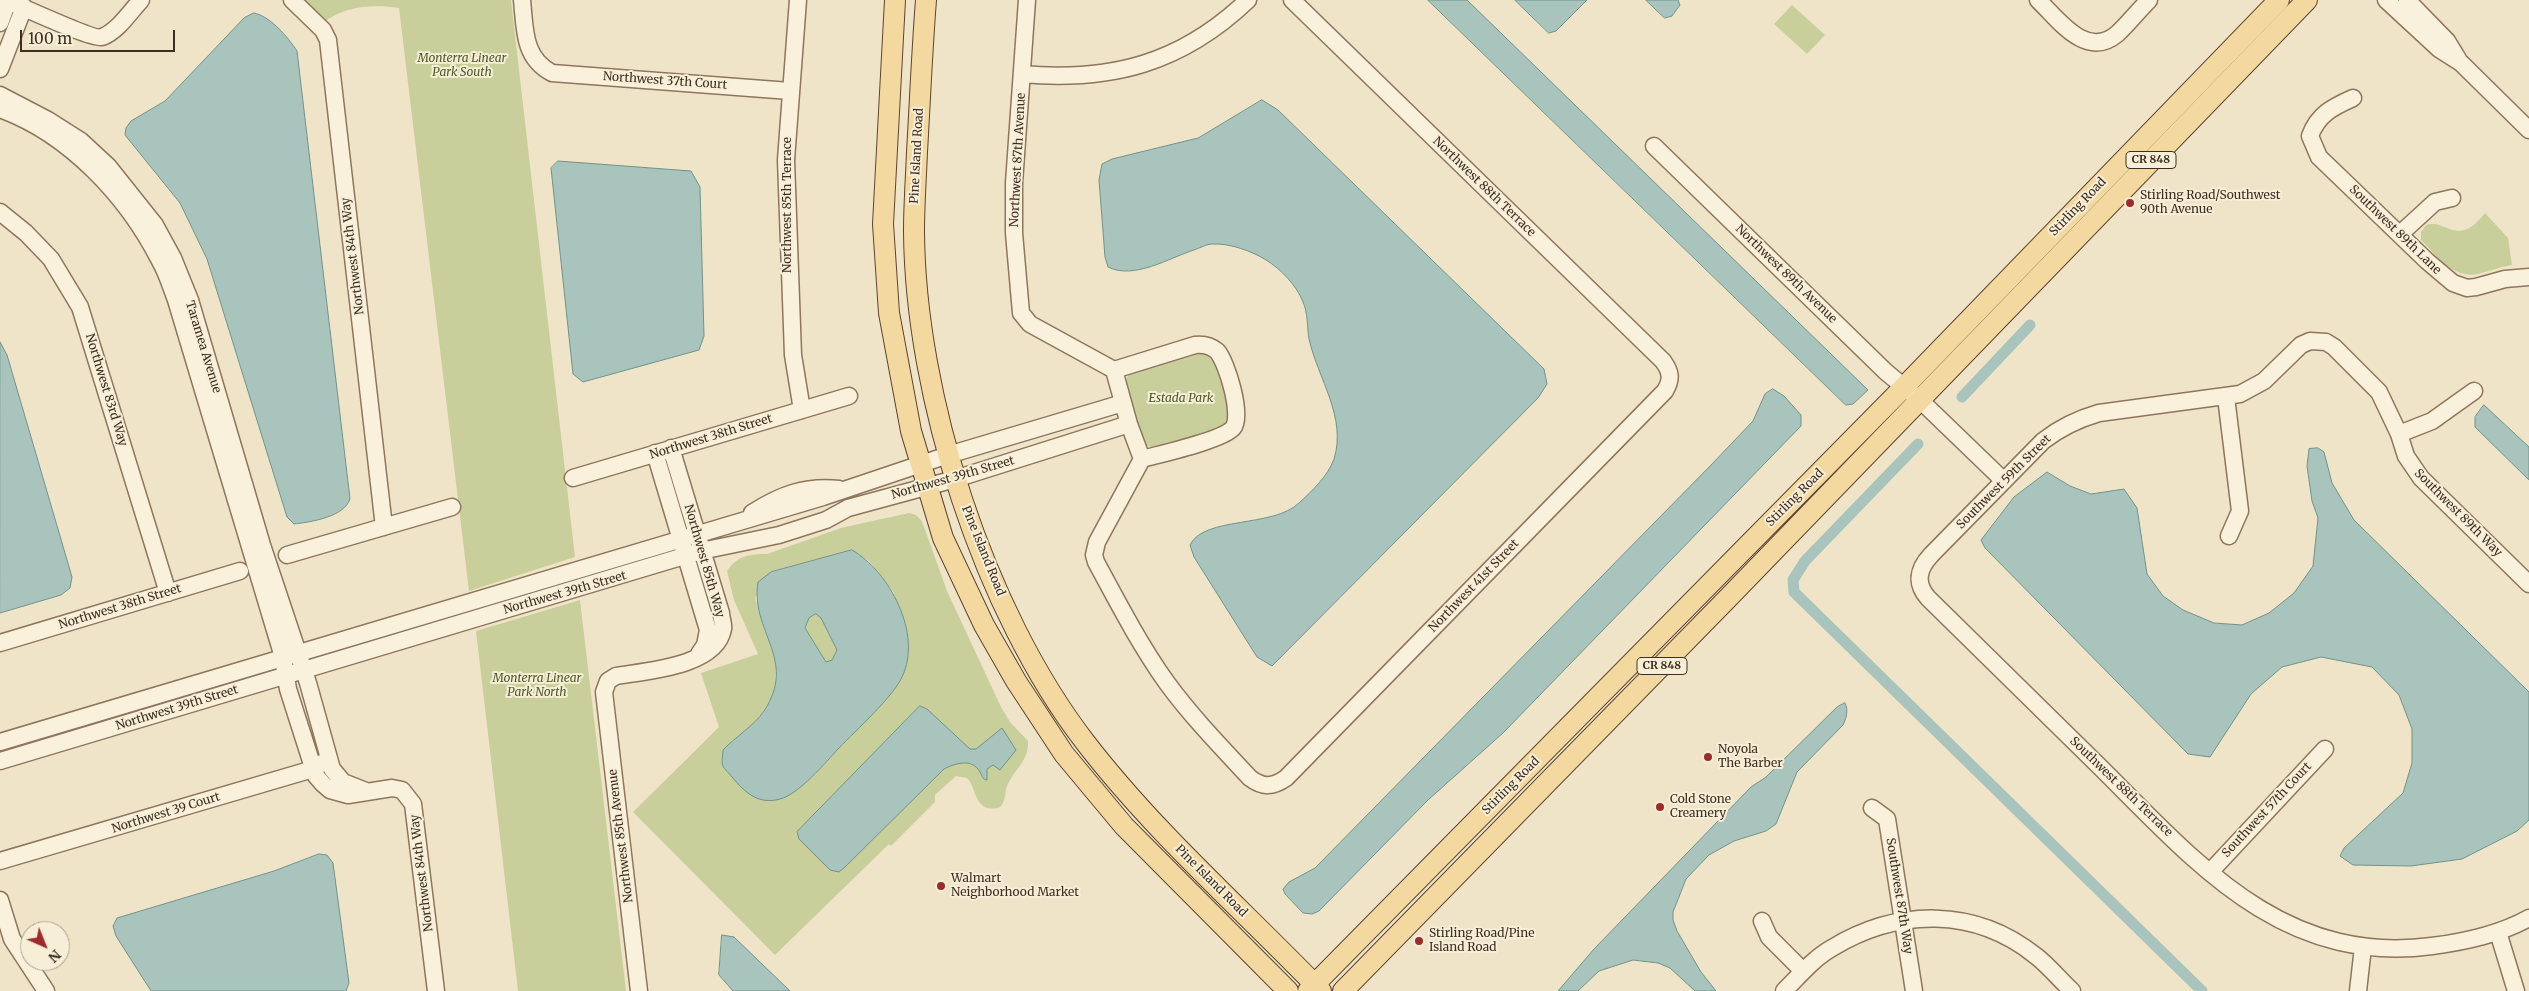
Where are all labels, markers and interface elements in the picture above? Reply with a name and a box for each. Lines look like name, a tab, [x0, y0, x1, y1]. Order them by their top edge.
scale bar	[22, 20, 178, 52]
text: 100 m	[28, 29, 72, 48]
park label: Monterra Linear Park South	[418, 52, 506, 80]
street label: Northwest 37th Court	[602, 69, 728, 93]
street label: Northwest 87th Avenue	[1007, 92, 1029, 228]
street label: Pine Island Road	[907, 108, 927, 204]
street label: Northwest 88th Terrace	[1430, 134, 1538, 240]
street label: Northwest 85th Terrace	[781, 137, 795, 273]
road number: CR 848	[2126, 152, 2176, 168]
street label: Stirling Road	[2047, 175, 2109, 239]
street label: Southwest 89th Lane	[2346, 182, 2444, 278]
place label: Stirling Road/Southwest 90th Avenue	[2140, 189, 2280, 217]
street label: Northwest 84th Way	[339, 197, 367, 315]
marker: Stirling Road/Southwest 90th Avenue	[2124, 197, 2136, 209]
street label: Northwest 89th Avenue	[1732, 222, 1840, 326]
street label: Taramea Avenue	[182, 299, 224, 395]
street label: Northwest 83rd Way	[82, 332, 130, 448]
park label: Estada Park	[1149, 392, 1213, 406]
street label: Northwest 38th Street	[648, 412, 774, 462]
street label: Southwest 59th Street	[1954, 432, 2054, 532]
street label: Northwest 39th Street	[890, 454, 1016, 502]
street label: Stirling Road	[1763, 466, 1827, 530]
street label: Southwest 89th Way	[2411, 466, 2505, 560]
street label: Northwest 85th Way	[681, 503, 727, 619]
street label: Pine Island Road	[958, 504, 1008, 598]
street label: Northwest 41st Street	[1426, 537, 1522, 635]
street label: Northwest 39th Street	[502, 569, 628, 617]
street label: Northwest 38th Street	[57, 582, 183, 632]
road number: CR 848	[1637, 658, 1687, 674]
park label: Monterra Linear Park North	[493, 672, 581, 700]
street label: Northwest 39th Street	[114, 683, 240, 733]
street label: Southwest 88th Terrace	[2067, 734, 2175, 840]
place label: Noyola The Barber	[1718, 743, 1783, 771]
marker: Noyola The Barber	[1702, 751, 1714, 763]
street label: Stirling Road	[1479, 754, 1543, 818]
street label: Southwest 57th Court	[2219, 760, 2315, 860]
street label: Northwest 85th Avenue	[606, 768, 636, 904]
street label: Northwest 39 Court	[110, 790, 222, 836]
place label: Cold Stone Creamery	[1670, 793, 1731, 821]
marker: Cold Stone Creamery	[1654, 801, 1666, 813]
street label: Northwest 84th Way	[408, 814, 436, 932]
street label: Southwest 87th Way	[1883, 837, 1915, 955]
street label: Pine Island Road	[1172, 842, 1250, 920]
place label: Walmart Neighborhood Market	[951, 872, 1079, 900]
marker: Walmart Neighborhood Market	[935, 880, 947, 892]
north arrow	[20, 921, 70, 971]
place label: Stirling Road/Pine Island Road	[1429, 927, 1534, 955]
marker: Stirling Road/Pine Island Road	[1413, 935, 1425, 947]
text: N	[44, 946, 65, 966]

